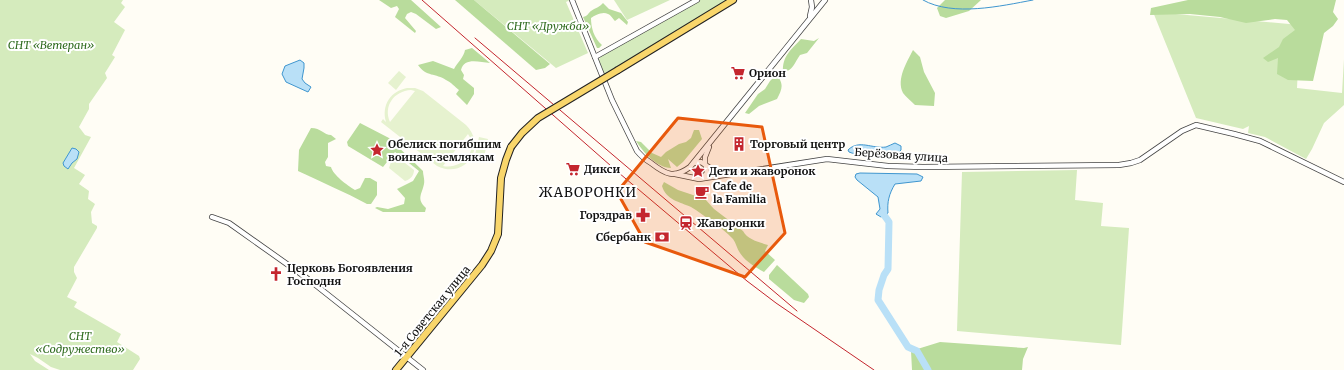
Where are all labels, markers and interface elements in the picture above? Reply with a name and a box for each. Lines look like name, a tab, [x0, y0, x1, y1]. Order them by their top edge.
park label: СНТ «Дружба»	[507, 19, 589, 33]
park label: СНТ «Ветеран»	[8, 38, 94, 52]
supermarket icon: Орион	[730, 65, 746, 81]
place label: Орион	[749, 66, 786, 80]
building icon: Торговый центр	[731, 136, 747, 152]
place label: Обелиск погибшим воинам-землякам	[388, 137, 502, 164]
place label: Торговый центр	[750, 137, 845, 151]
place icon: Обелиск погибшим воинам-землякам	[369, 142, 385, 158]
street label: Берёзовая улица	[854, 145, 948, 165]
supermarket icon: Дикси	[565, 161, 581, 177]
place label: Дикси	[584, 162, 620, 176]
place icon: Дети и жаворонок	[690, 163, 706, 179]
place label: Дети и жаворонок	[709, 164, 816, 178]
place label: Cafe de la Familia	[713, 179, 766, 206]
district label: ЖАВОРОНКИ	[539, 184, 637, 201]
cafe icon: Cafe de la Familia	[694, 184, 710, 200]
pharmacy icon: Горздрав	[635, 207, 651, 223]
place label: Горздрав	[579, 208, 632, 222]
station icon: Жаворонки	[678, 215, 694, 231]
place label: Жаворонки	[697, 216, 765, 230]
bank icon: Сбербанк	[654, 229, 670, 245]
place label: Сбербанк	[596, 230, 652, 244]
place label: Церковь Богоявления Господня	[287, 261, 413, 288]
street label: 1-я Советская улица	[391, 263, 473, 359]
church icon: Церковь Богоявления Господня	[268, 266, 284, 282]
park label: СНТ «Содружество»	[35, 329, 125, 356]

